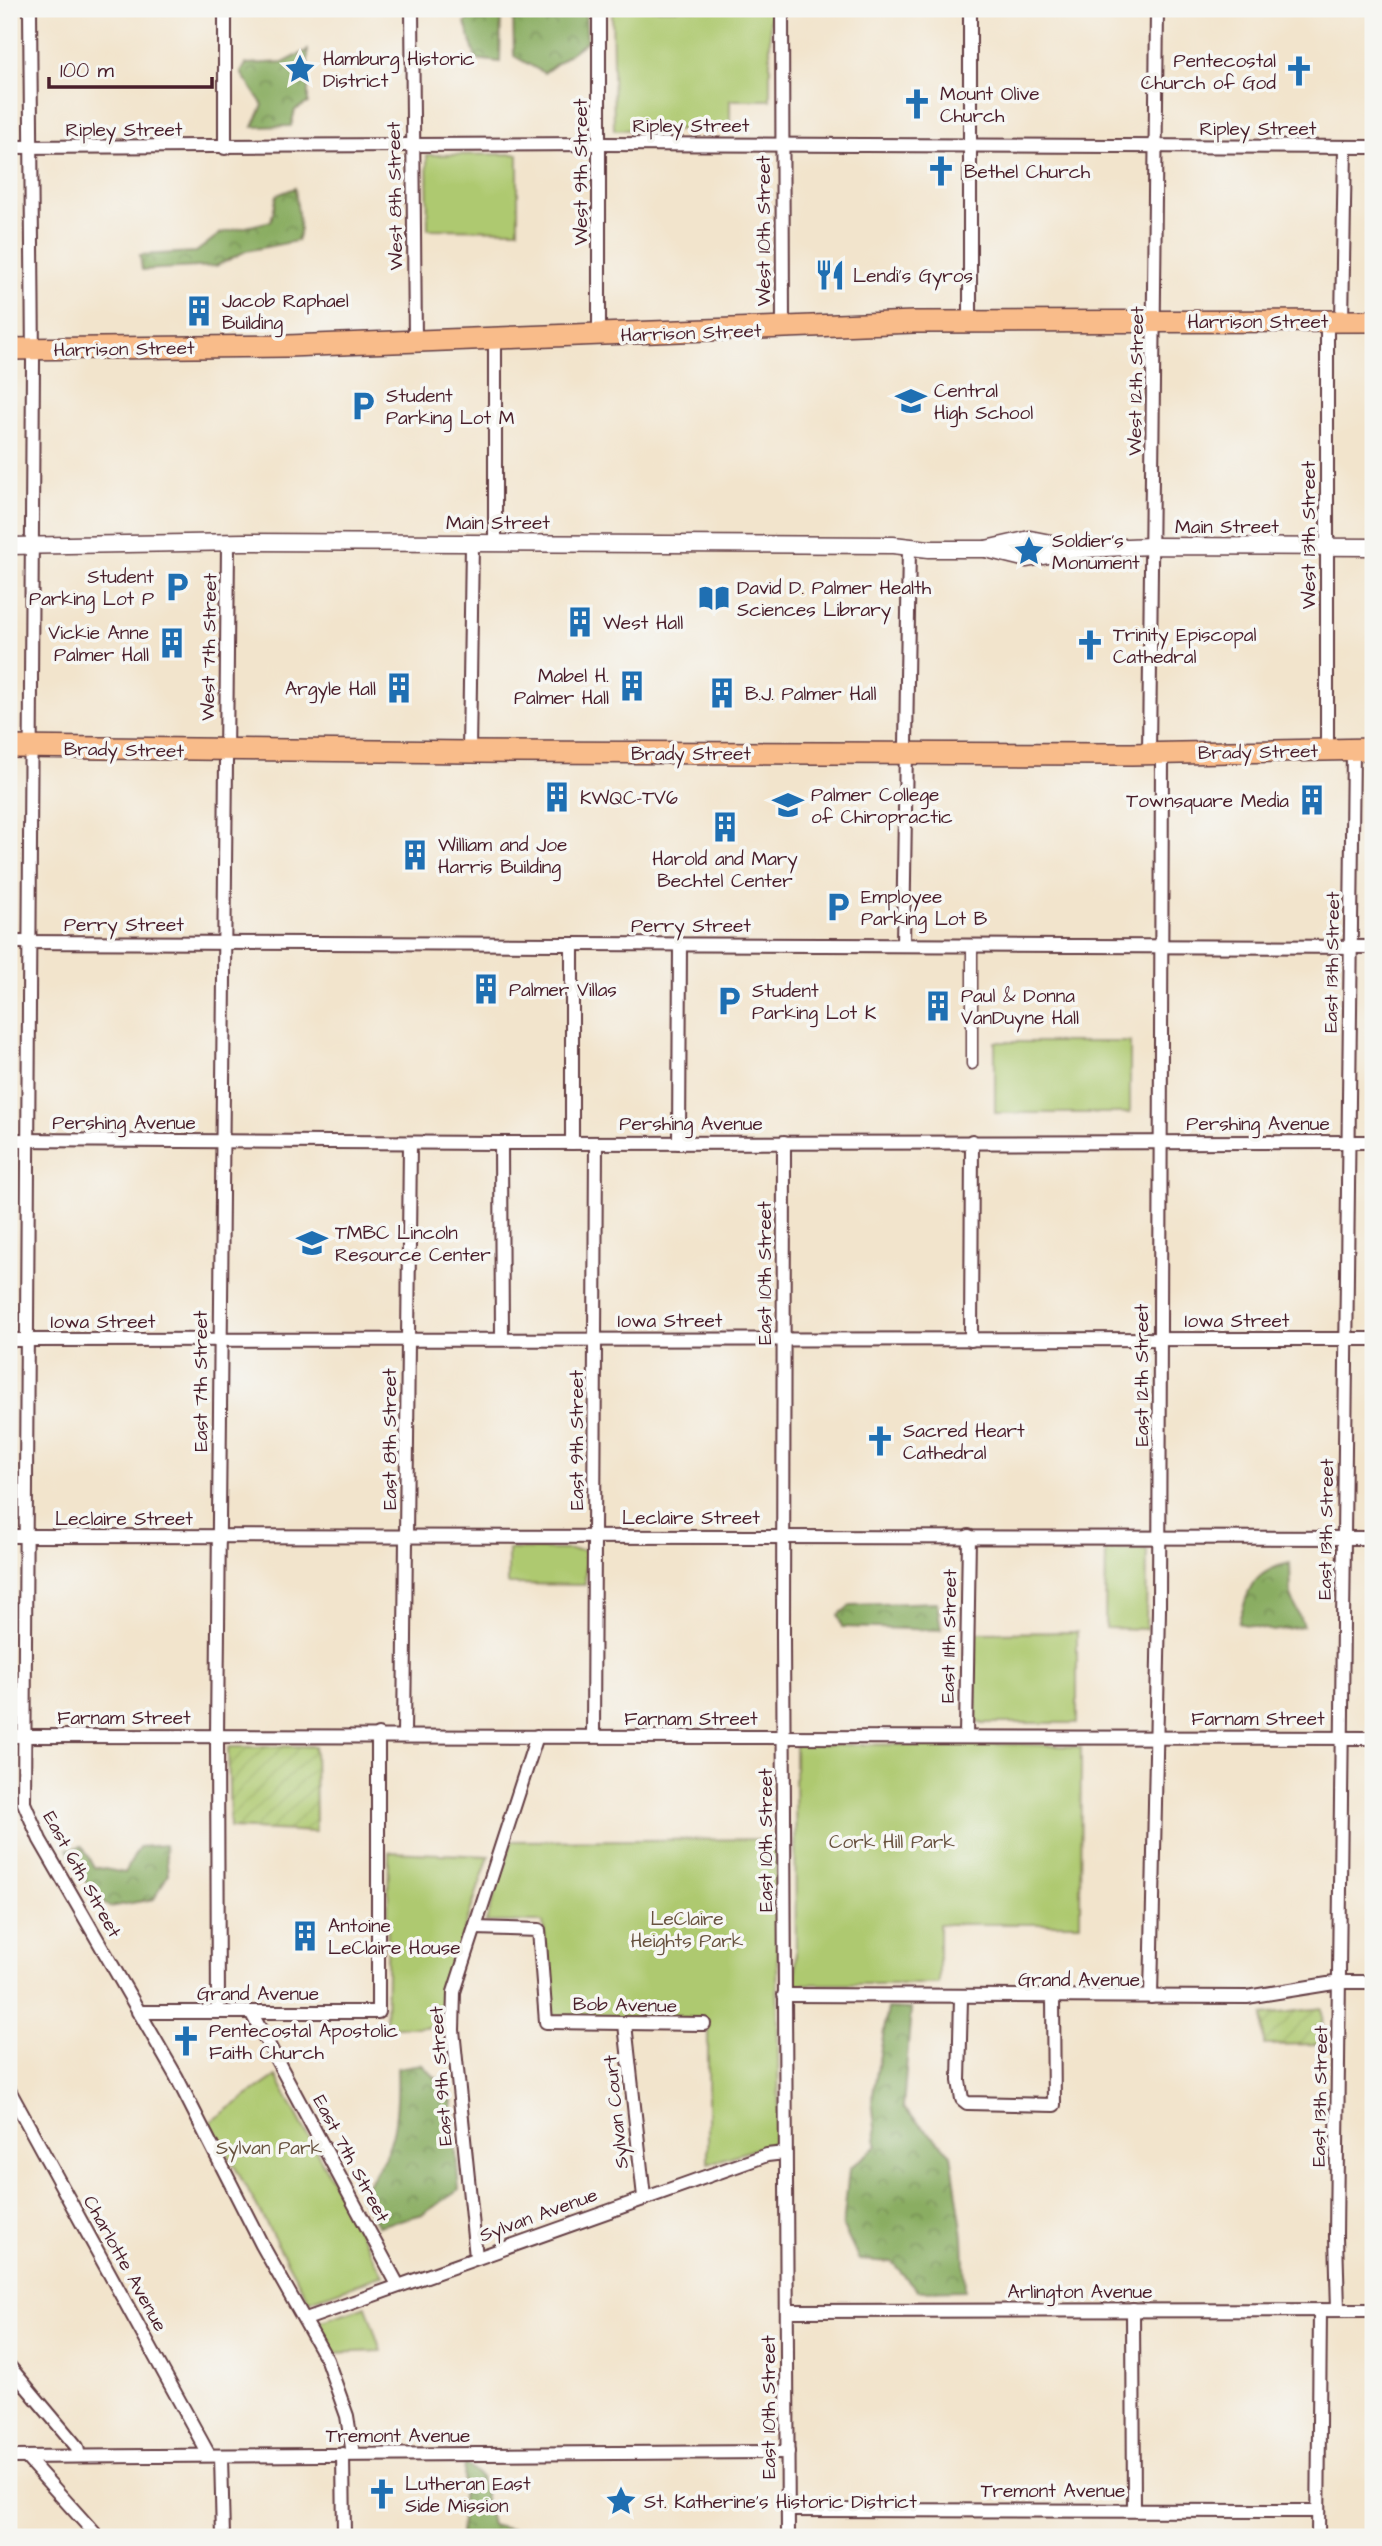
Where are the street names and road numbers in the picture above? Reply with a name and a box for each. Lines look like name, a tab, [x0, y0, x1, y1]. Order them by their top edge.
street label: West 9th Street	[568, 98, 595, 246]
street label: Ripley Street	[633, 113, 750, 141]
street label: Ripley Street	[1200, 116, 1317, 144]
street label: Ripley Street	[66, 117, 183, 145]
street label: West 8th Street	[381, 121, 410, 271]
street label: West 10th Street	[751, 155, 778, 306]
street label: West 12th Street	[1122, 306, 1151, 456]
street label: Harrison Street	[1188, 309, 1329, 336]
street label: Harrison Street	[620, 318, 762, 349]
street label: Harrison Street	[53, 335, 195, 364]
street label: West 13th Street	[1296, 460, 1323, 609]
street label: Main Street	[446, 510, 550, 537]
street label: Main Street	[1175, 514, 1279, 541]
street label: West 7th Street	[195, 573, 224, 721]
street label: Brady Street	[64, 736, 185, 766]
street label: Brady Street	[1198, 738, 1319, 768]
street label: Brady Street	[631, 741, 751, 769]
street label: East 13th Street	[1318, 891, 1347, 1033]
street label: Perry Street	[64, 912, 184, 940]
street label: Perry Street	[631, 913, 751, 941]
street label: Pershing Avenue	[52, 1110, 196, 1138]
street label: Pershing Avenue	[619, 1111, 763, 1139]
street label: Pershing Avenue	[1186, 1111, 1330, 1139]
street label: East 10th Street	[752, 1201, 779, 1345]
street label: East 12th Street	[1129, 1304, 1156, 1446]
street label: Iowa Street	[618, 1308, 723, 1335]
street label: Iowa Street	[1185, 1308, 1290, 1335]
street label: Iowa Street	[51, 1309, 156, 1336]
street label: East 7th Street	[188, 1310, 215, 1451]
street label: East 8th Street	[377, 1368, 404, 1510]
street label: East 9th Street	[564, 1370, 591, 1510]
street label: East 13th Street	[1312, 1458, 1341, 1600]
street label: Leclaire Street	[622, 1505, 760, 1532]
street label: Leclaire Street	[55, 1506, 193, 1533]
street label: East 11th Street	[935, 1569, 964, 1703]
street label: Farnam Street	[57, 1705, 191, 1732]
street label: Farnam Street	[624, 1706, 758, 1733]
street label: Farnam Street	[1191, 1706, 1325, 1733]
street label: East 10th Street	[753, 1768, 780, 1912]
street label: East 6th Street	[36, 1807, 128, 1943]
street label: Grand Avenue	[1018, 1967, 1140, 1994]
street label: Grand Avenue	[197, 1981, 319, 2008]
street label: Bob Avenue	[573, 1991, 677, 2020]
street label: East 9th Street	[423, 2005, 460, 2147]
street label: East 13th Street	[1306, 2025, 1335, 2167]
street label: Sylvan Court	[597, 2053, 637, 2170]
street label: East 7th Street	[306, 2090, 396, 2227]
street label: Sylvan Avenue	[476, 2182, 602, 2250]
street label: Charlotte Avenue	[76, 2191, 173, 2337]
street label: Arlington Avenue	[1007, 2279, 1153, 2307]
street label: East 10th Street	[756, 2335, 783, 2479]
street label: Tremont Avenue	[326, 2423, 470, 2450]
street label: Tremont Avenue	[981, 2478, 1125, 2505]

